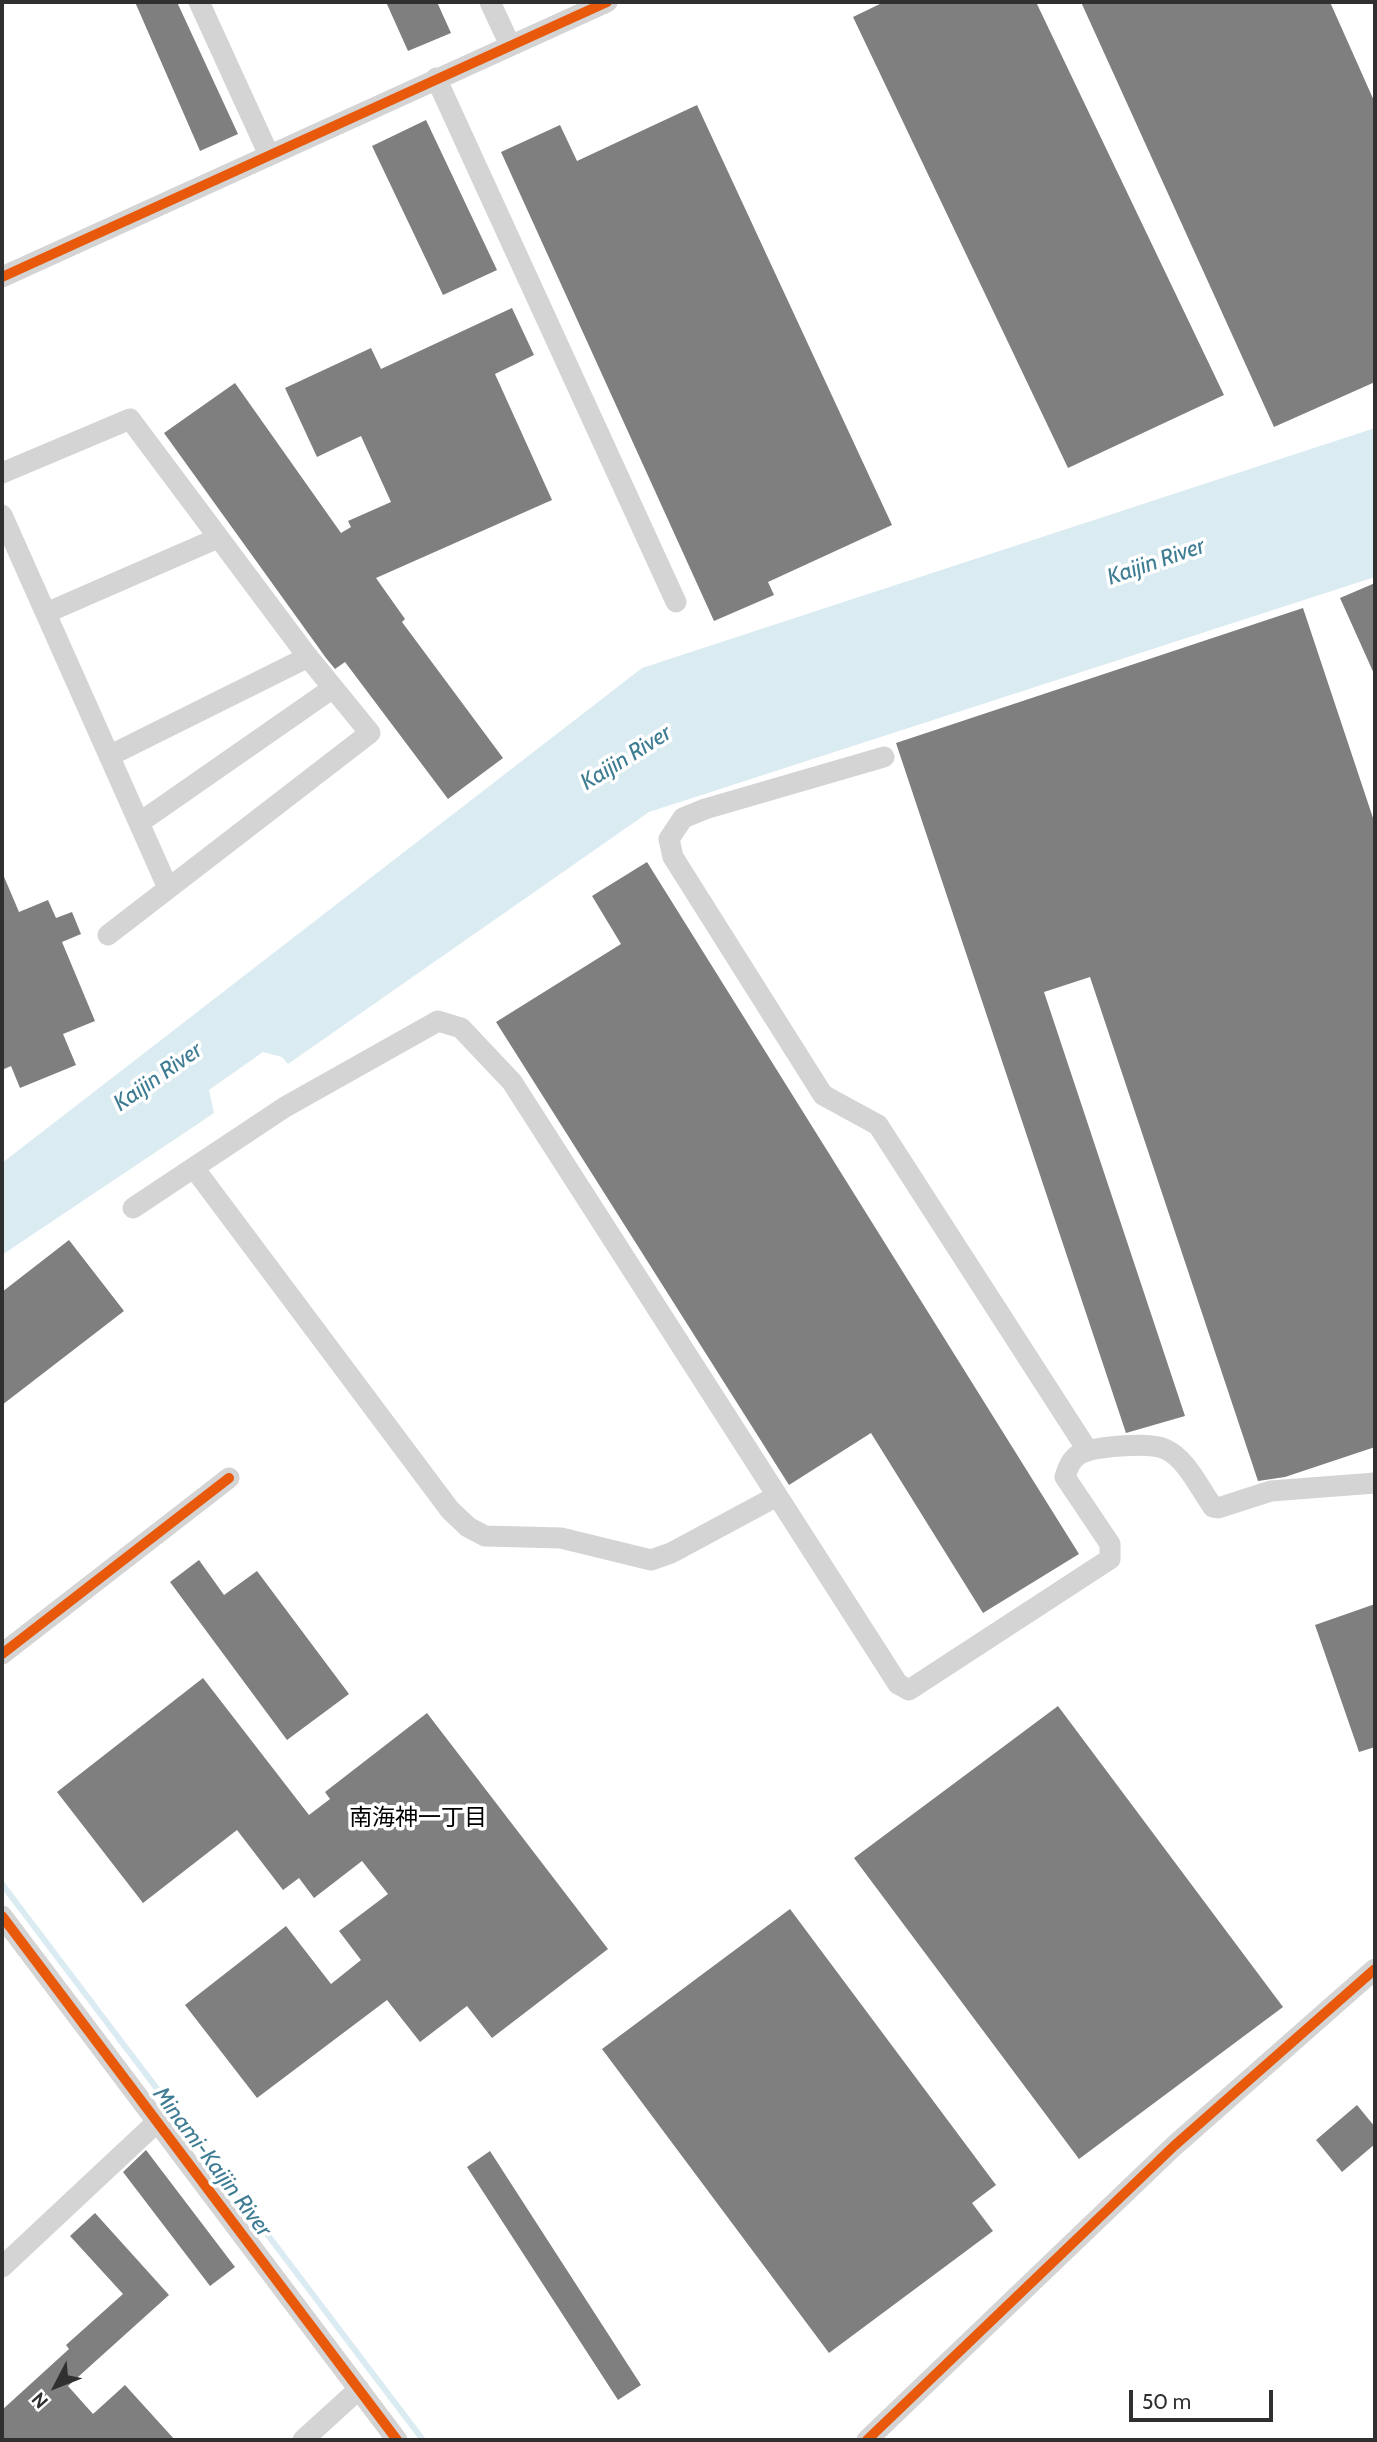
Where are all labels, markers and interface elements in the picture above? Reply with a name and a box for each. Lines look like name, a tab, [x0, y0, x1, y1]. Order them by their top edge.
water label: Kaijin River	[1104, 532, 1208, 592]
water label: Kaijin River	[576, 719, 676, 797]
water label: Kaijin River	[109, 1037, 207, 1117]
district label: 南海神一丁目	[349, 1804, 487, 1832]
water label: Minami-Kaijin River	[147, 2082, 277, 2242]
north arrow	[21, 2351, 91, 2421]
scale bar	[1132, 2376, 1276, 2420]
text: N	[27, 2388, 53, 2413]
text: 50 m	[1142, 2389, 1191, 2414]

